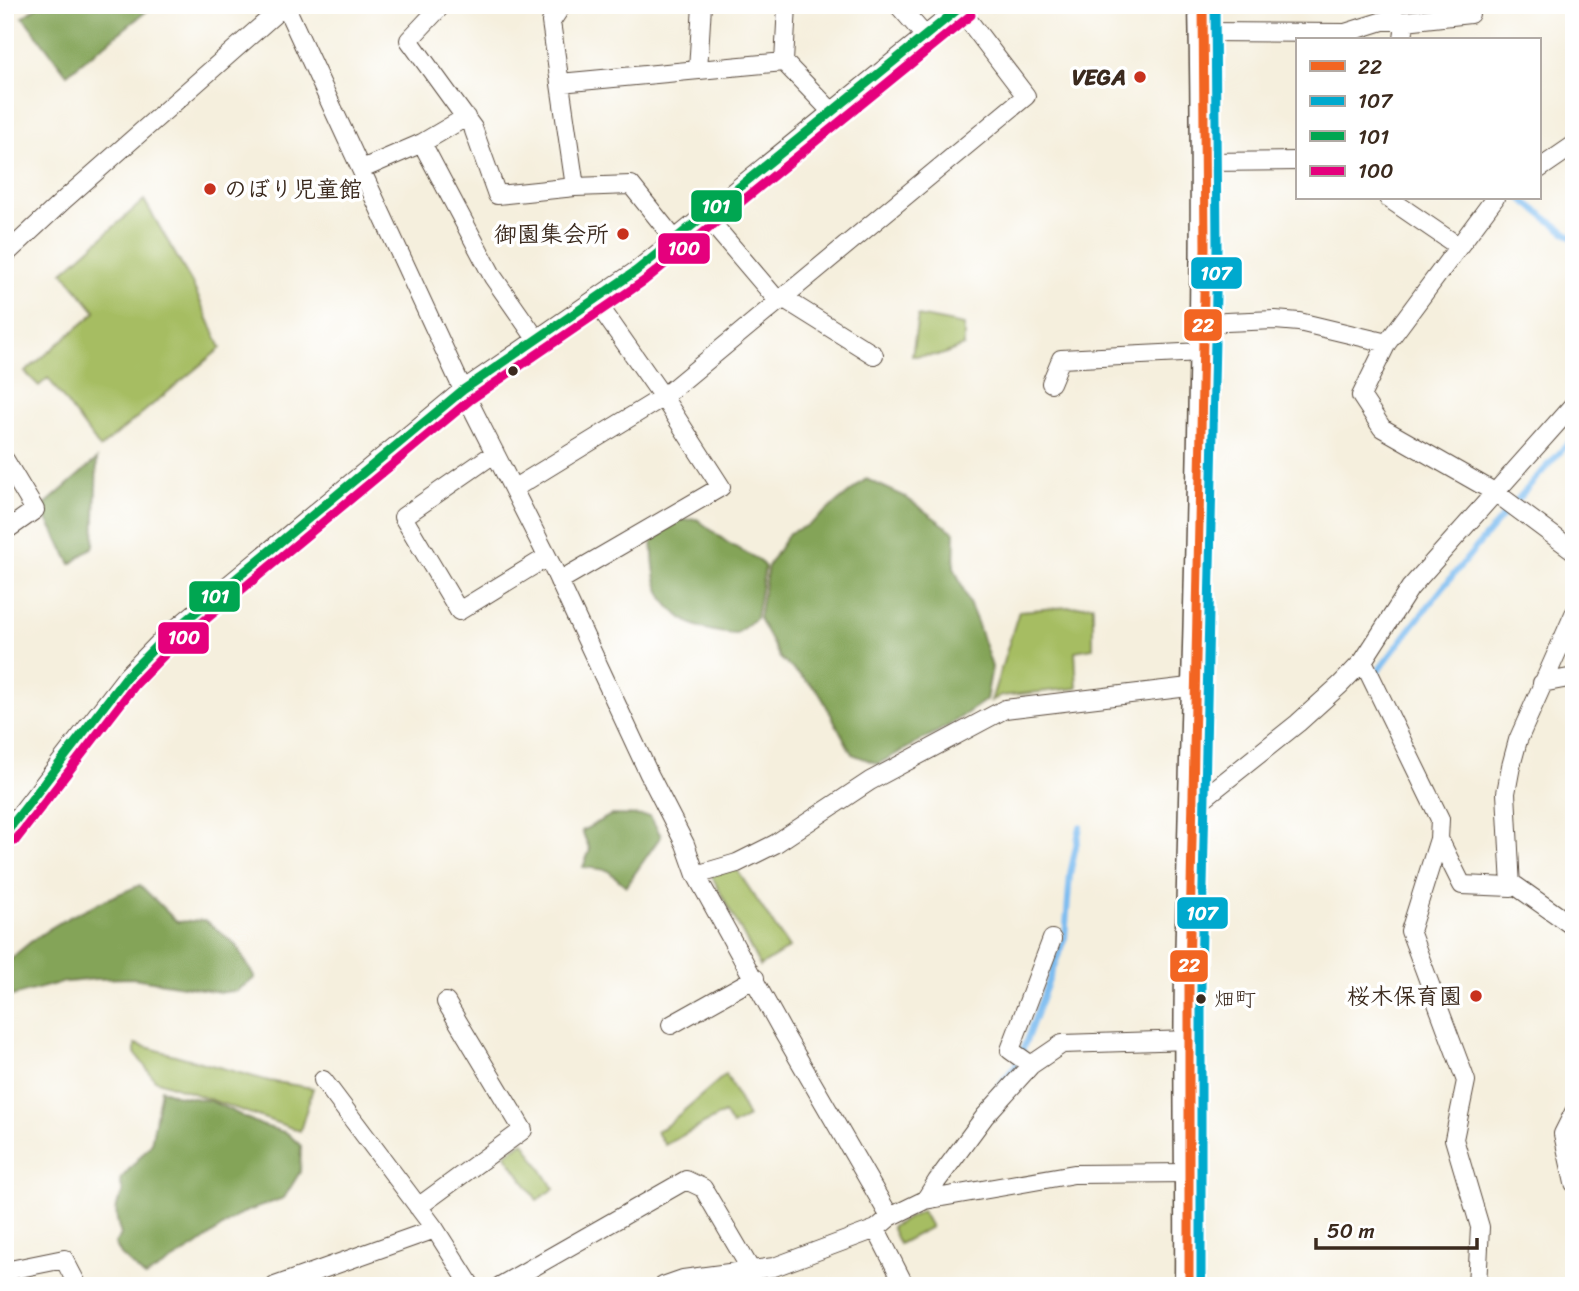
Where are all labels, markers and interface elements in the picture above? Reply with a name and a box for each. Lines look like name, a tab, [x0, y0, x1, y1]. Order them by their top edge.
legend	[1296, 38, 1540, 200]
text: 22	[1358, 48, 1382, 86]
place label: VEGA	[1072, 57, 1126, 98]
marker: VEGA	[1132, 69, 1148, 85]
text: 107	[1358, 82, 1394, 120]
text: 101	[1358, 118, 1389, 156]
text: 100	[1358, 152, 1394, 190]
place label: のぼり児童館	[224, 169, 362, 210]
marker: のぼり児童館	[202, 181, 218, 197]
line badge: 101	[690, 189, 743, 223]
text: 101	[702, 190, 730, 223]
place label: 御園集会所	[494, 214, 609, 255]
marker: 御園集会所	[615, 226, 631, 242]
line badge: 100	[657, 232, 711, 265]
text: 100	[668, 232, 700, 265]
line badge: 107	[1190, 256, 1243, 290]
text: 107	[1200, 257, 1234, 290]
line badge: 22	[1183, 308, 1223, 342]
text: 22	[1191, 309, 1214, 342]
unlabelled marker	[506, 364, 520, 378]
line badge: 101	[188, 580, 241, 613]
text: 101	[201, 580, 229, 613]
line badge: 100	[157, 621, 210, 655]
text: 100	[168, 621, 200, 654]
line badge: 107	[1176, 896, 1229, 930]
text: 107	[1186, 897, 1220, 930]
line badge: 22	[1169, 949, 1209, 983]
text: 22	[1177, 949, 1200, 982]
place label: 桜木保育園	[1347, 976, 1462, 1017]
place label: 畑町	[1214, 980, 1256, 1018]
marker: 桜木保育園	[1468, 988, 1484, 1004]
marker: 畑町	[1194, 992, 1208, 1006]
scale bar	[1316, 1207, 1478, 1251]
text: 50 m	[1327, 1212, 1375, 1250]

